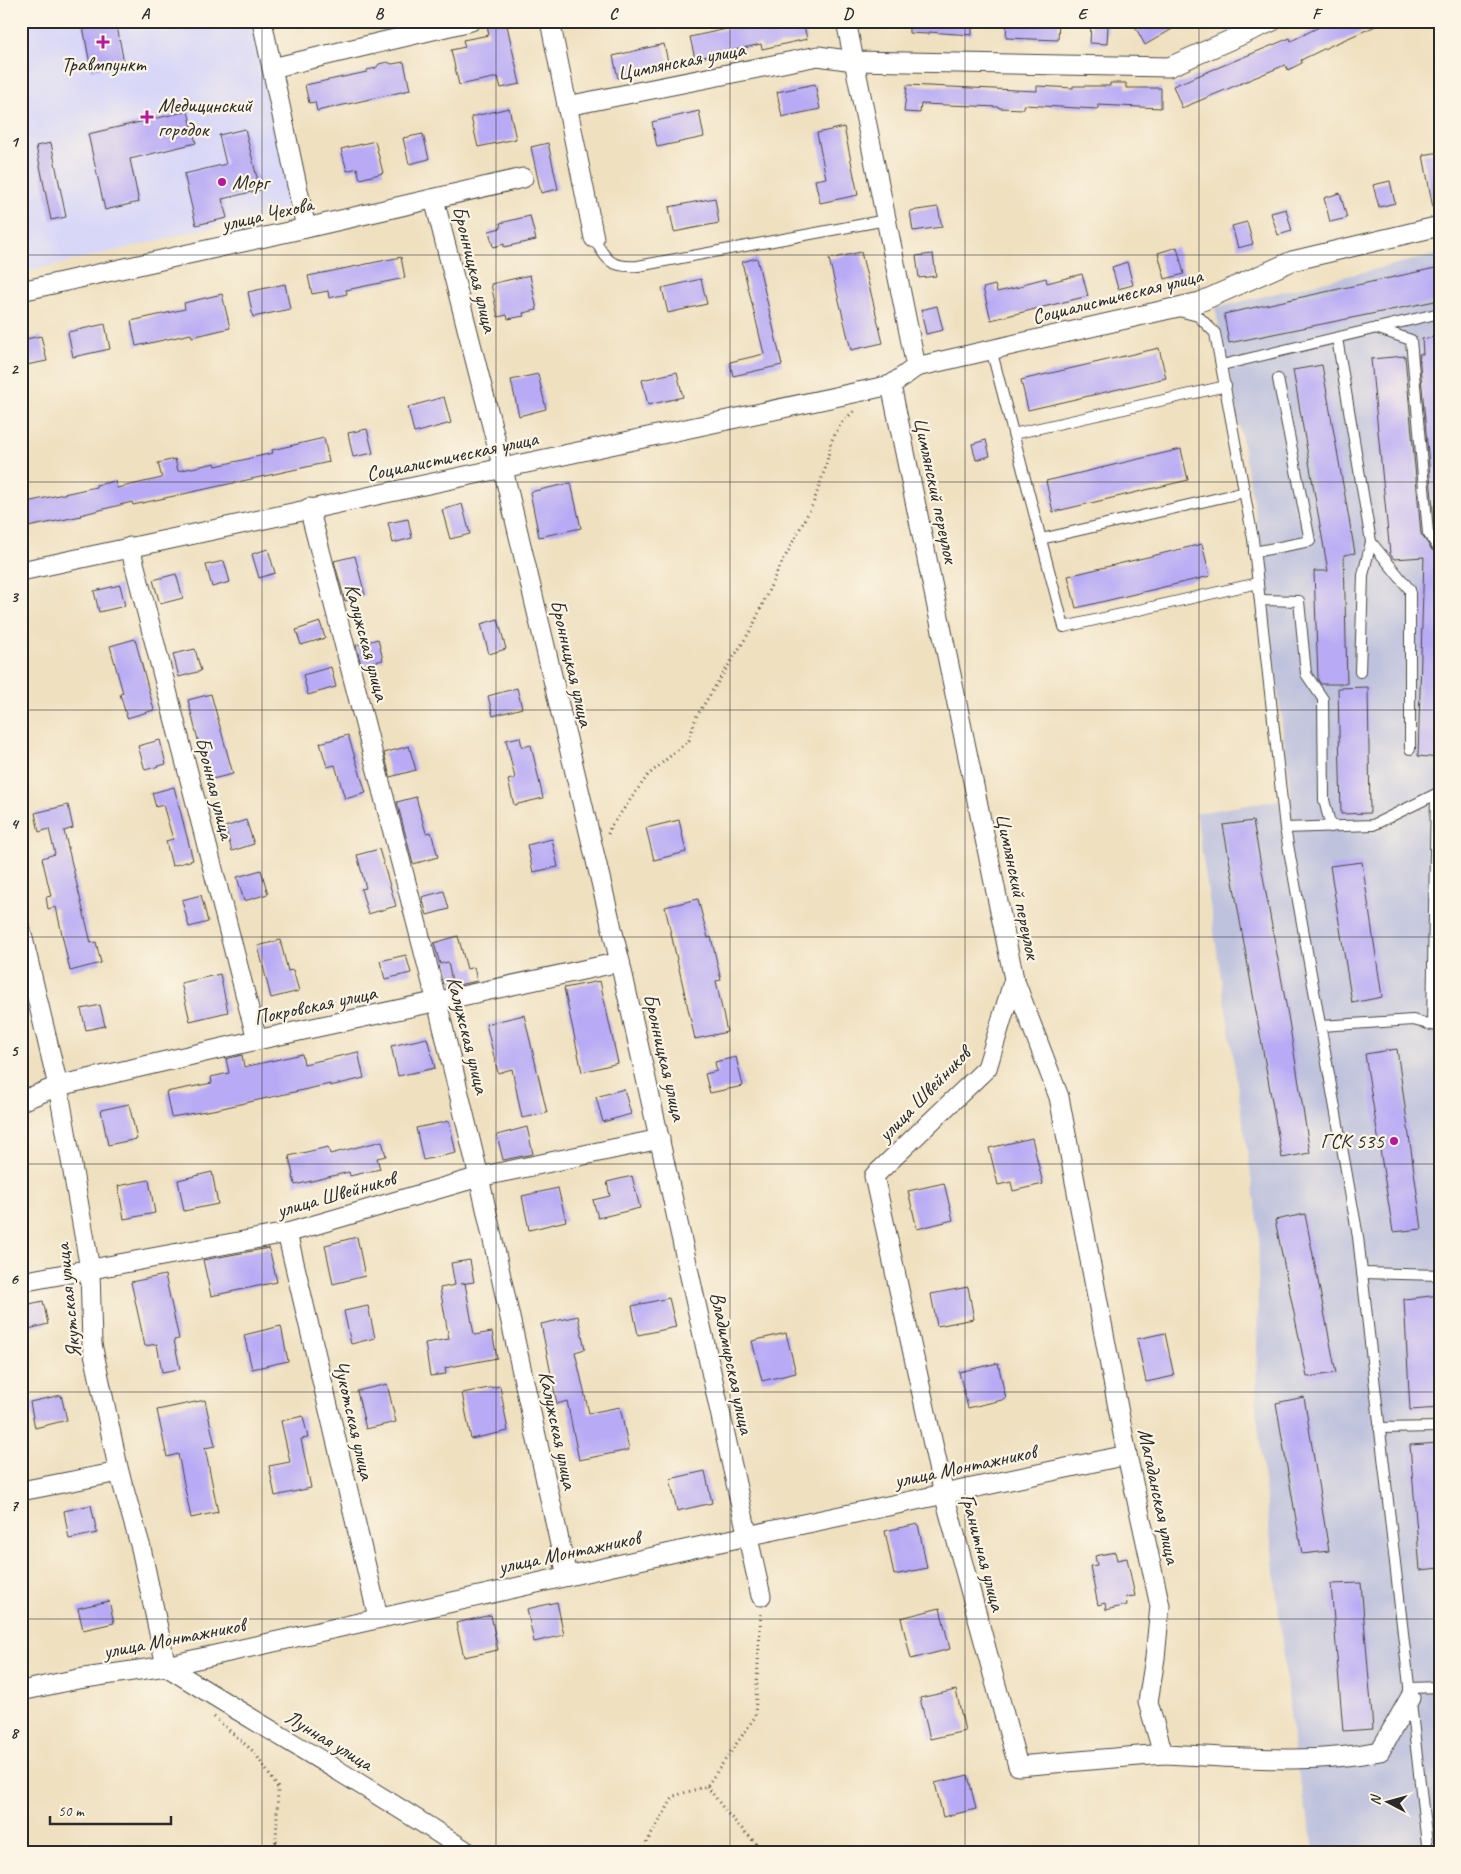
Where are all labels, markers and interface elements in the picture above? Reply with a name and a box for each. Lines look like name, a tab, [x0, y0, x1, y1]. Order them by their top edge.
text: A	[141, 4, 151, 24]
text: B	[375, 4, 385, 24]
text: C	[609, 4, 619, 24]
text: D	[843, 4, 854, 24]
text: E	[1078, 4, 1089, 24]
text: F	[1312, 4, 1323, 24]
marker: Травмпункт	[96, 35, 110, 49]
street label: Цимлянская улица	[615, 36, 749, 86]
place label: Травмпункт	[61, 51, 146, 77]
place label: Медицинский городок	[158, 92, 253, 142]
marker: Медицинский городок	[140, 110, 154, 124]
text: 1	[10, 132, 19, 152]
place label: Морг	[232, 169, 271, 195]
marker: Морг	[216, 176, 228, 188]
street label: улица Чехова	[217, 190, 317, 238]
street label: Бронницкая улица	[447, 203, 504, 337]
street label: Социалистическая улица	[1029, 262, 1206, 330]
text: 2	[10, 359, 19, 379]
street label: Цимлянский переулок	[908, 415, 965, 568]
street label: Социалистическая улица	[364, 425, 542, 487]
street label: Калужская улица	[339, 581, 396, 705]
text: 3	[10, 587, 19, 607]
street label: Бронницкая улица	[545, 597, 600, 731]
street label: Бронная улица	[190, 734, 241, 844]
street label: Цимлянский переулок	[990, 811, 1047, 964]
text: 4	[10, 814, 19, 834]
street label: Калужская улица	[441, 974, 496, 1098]
street label: Покровская улица	[251, 979, 380, 1031]
street label: Бронницкая улица	[638, 991, 693, 1125]
street label: улица Швейников	[871, 1038, 979, 1148]
text: 5	[11, 1041, 20, 1061]
place label: ГСК 535	[1320, 1128, 1386, 1154]
marker: ГСК 535	[1388, 1135, 1400, 1147]
street label: улица Швейников	[272, 1163, 403, 1224]
street label: Якутская улица	[49, 1240, 87, 1360]
text: 6	[10, 1269, 19, 1289]
street label: Владимирская улица	[704, 1290, 760, 1438]
street label: Чукотская улица	[328, 1358, 381, 1484]
street label: Калужская улица	[533, 1369, 584, 1493]
street label: Магаданская улица	[1132, 1426, 1186, 1567]
street label: улица Монтажников	[890, 1438, 1042, 1494]
street label: Гранитная улица	[955, 1490, 1012, 1615]
text: 7	[10, 1496, 19, 1516]
street label: улица Монтажников	[494, 1524, 646, 1580]
street label: улица Монтажников	[99, 1611, 251, 1665]
street label: Лунная улица	[280, 1704, 380, 1778]
text: 8	[10, 1723, 19, 1743]
north arrow	[1364, 1776, 1414, 1826]
text: N	[1367, 1793, 1385, 1806]
scale bar	[50, 1794, 171, 1826]
text: 50 m	[58, 1802, 85, 1821]

